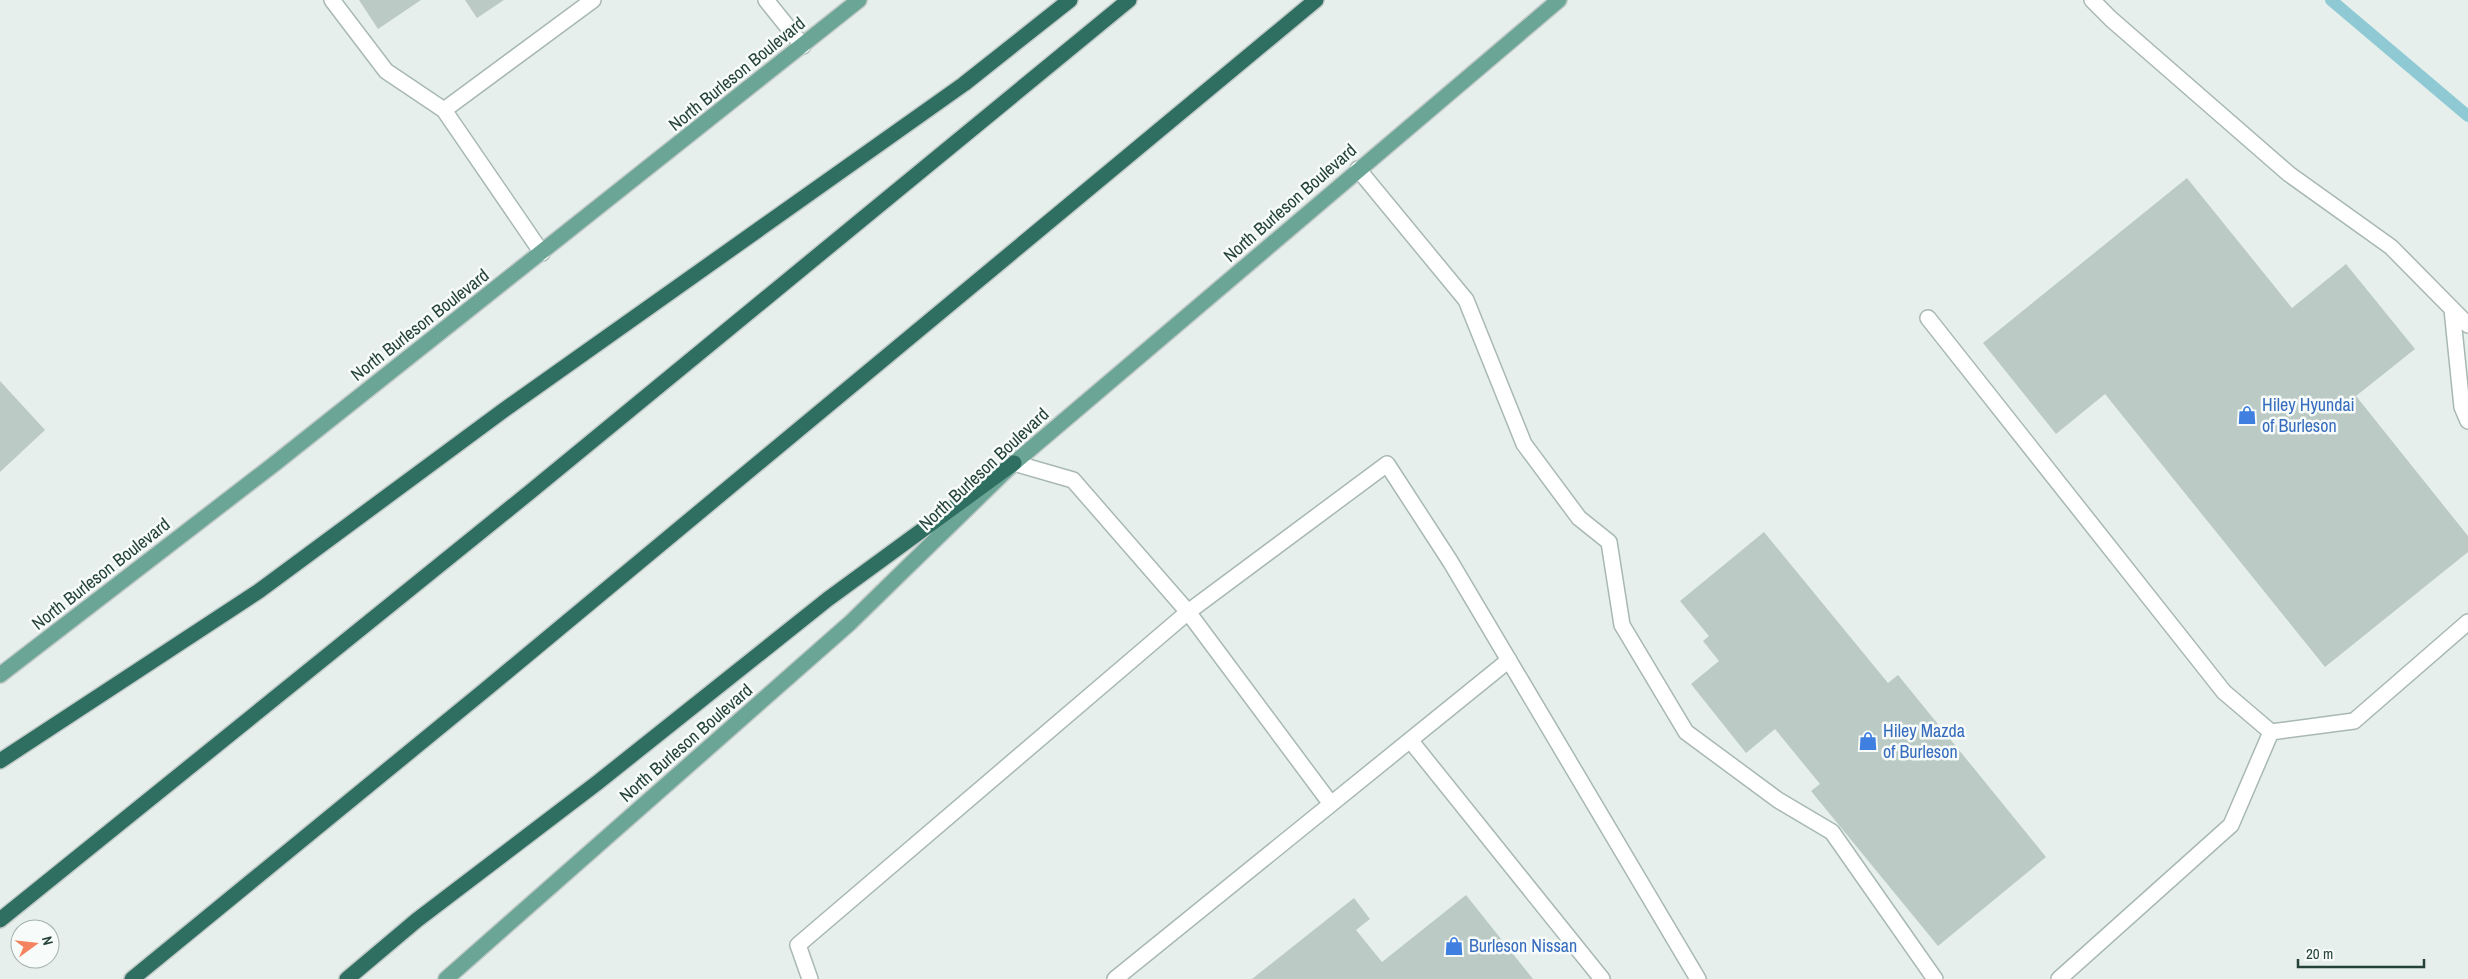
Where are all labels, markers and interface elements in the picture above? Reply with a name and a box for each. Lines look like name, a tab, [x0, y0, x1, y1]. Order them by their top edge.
street label: North Burleson Boulevard	[663, 11, 810, 137]
street label: North Burleson Boulevard	[1218, 138, 1362, 267]
street label: North Burleson Boulevard	[345, 263, 494, 386]
place label: Hiley Hyundai of Burleson	[2262, 392, 2355, 438]
street label: North Burleson Boulevard	[913, 402, 1054, 535]
shop icon: Hiley Hyundai of Burleson	[2236, 404, 2258, 426]
street label: North Burleson Boulevard	[26, 512, 175, 635]
street label: North Burleson Boulevard	[614, 678, 758, 807]
place label: Hiley Mazda of Burleson	[1883, 718, 1965, 764]
shop icon: Hiley Mazda of Burleson	[1857, 730, 1879, 752]
north arrow	[10, 919, 60, 969]
place label: Burleson Nissan	[1469, 933, 1577, 958]
text: N	[38, 934, 57, 947]
shop icon: Burleson Nissan	[1443, 935, 1465, 957]
scale bar	[2298, 936, 2424, 968]
text: 20 m	[2306, 943, 2333, 964]

